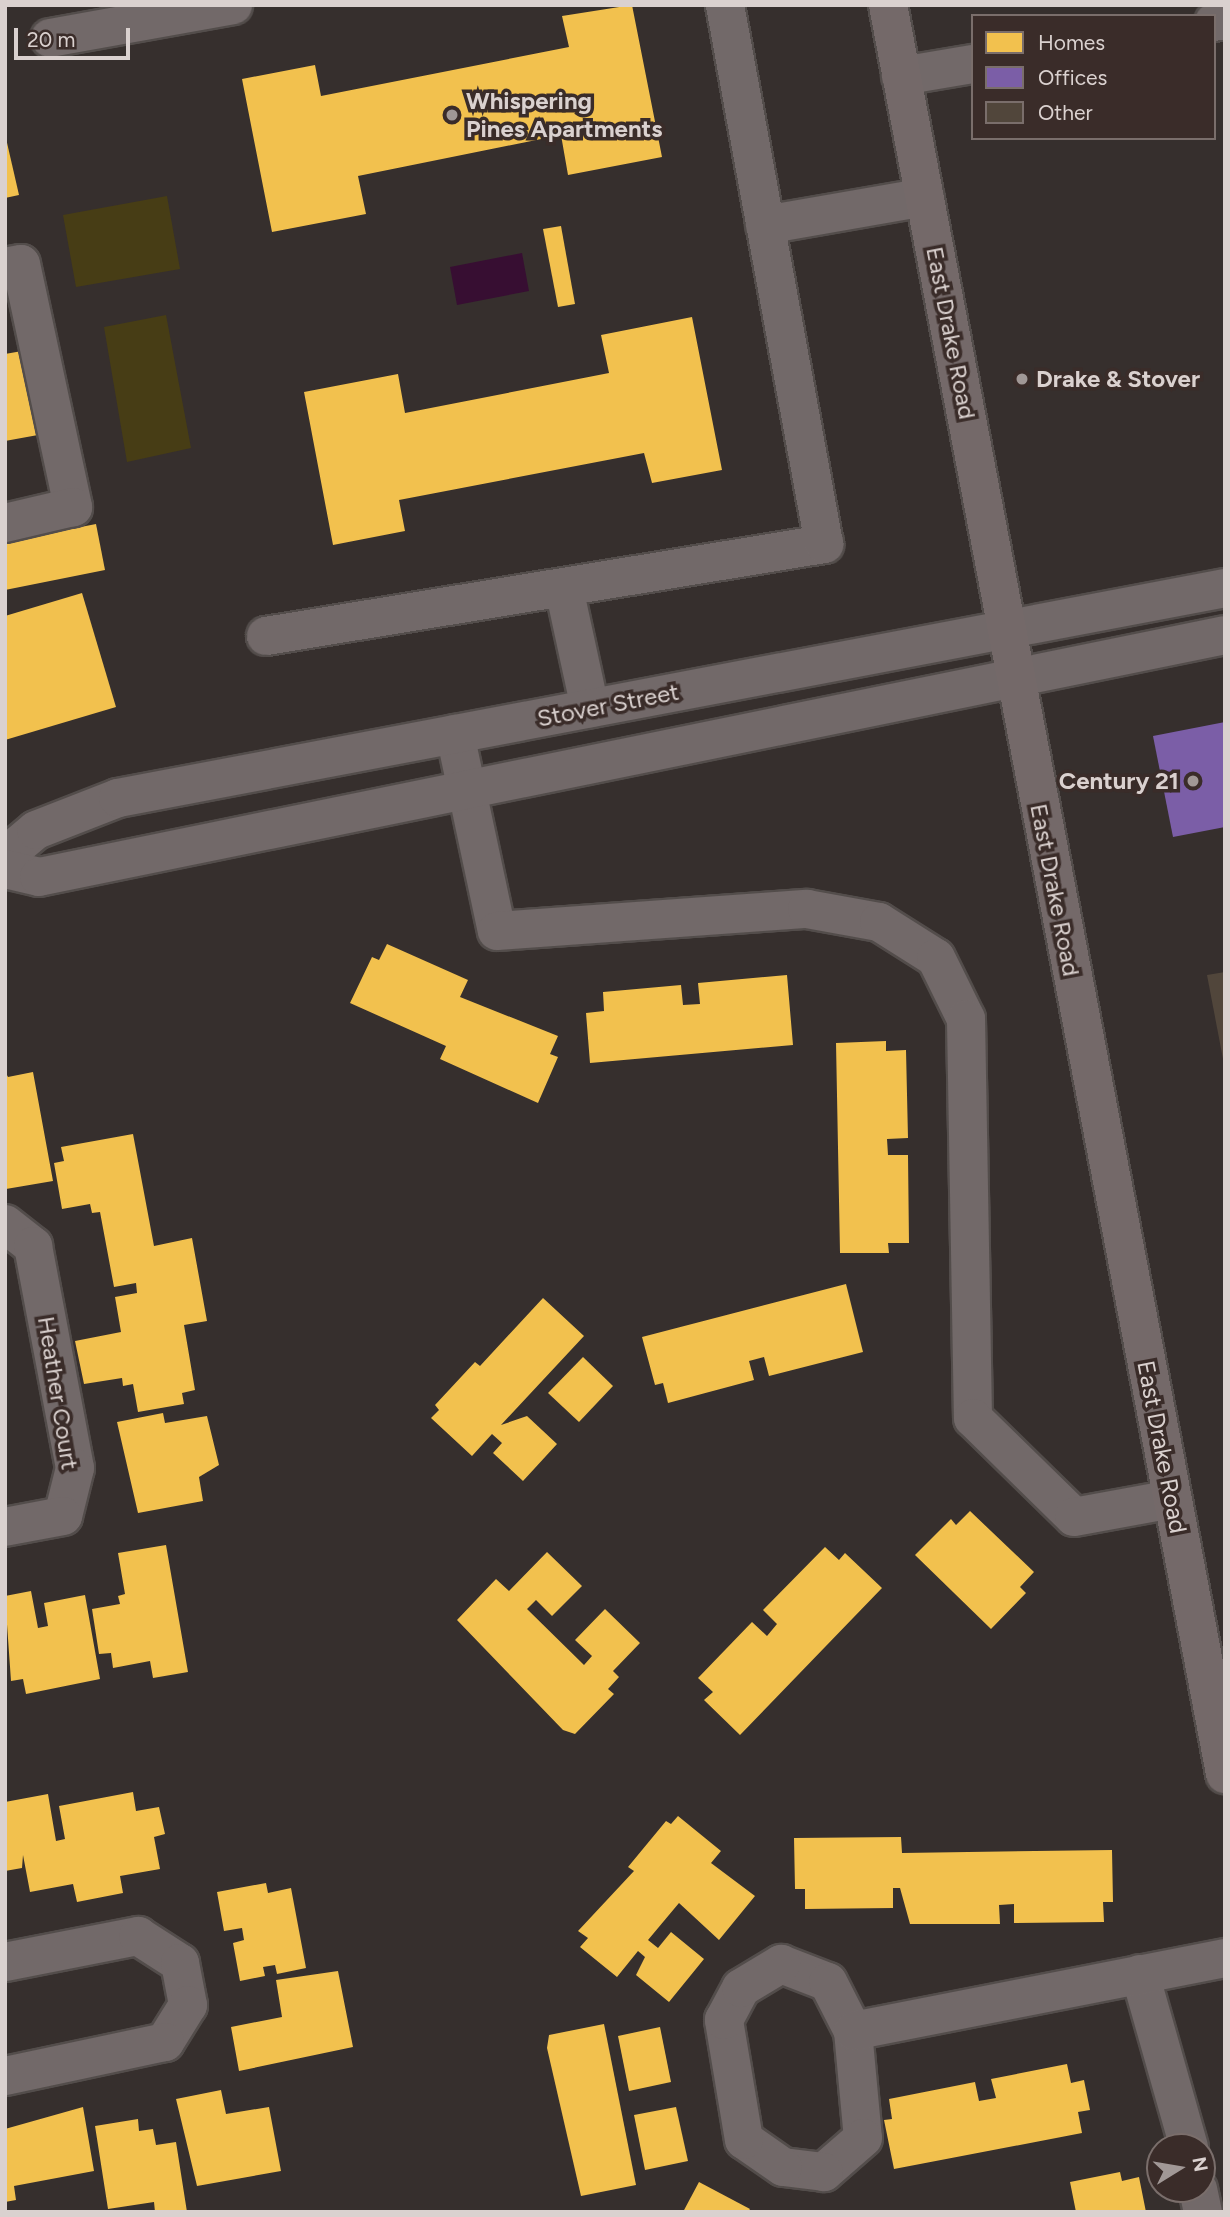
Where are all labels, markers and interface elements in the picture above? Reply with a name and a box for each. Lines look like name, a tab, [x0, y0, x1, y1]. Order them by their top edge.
scale bar	[18, 14, 133, 58]
legend	[971, 14, 1216, 140]
text: 20 m	[27, 27, 75, 52]
text: Homes	[1038, 30, 1105, 55]
text: Offices	[1038, 65, 1107, 90]
place label: Whispering Pines Apartments	[466, 87, 662, 143]
text: Other	[1038, 100, 1093, 125]
marker: Whispering Pines Apartments	[444, 107, 460, 123]
street label: East Drake Road	[920, 244, 982, 422]
place label: Drake & Stover	[1036, 365, 1200, 393]
marker: Drake & Stover	[1014, 371, 1030, 387]
street label: Stover Street	[535, 677, 681, 733]
place label: Century 21	[1059, 767, 1179, 795]
marker: Century 21	[1185, 773, 1201, 789]
street label: East Drake Road	[1024, 801, 1086, 979]
street label: Heather Court	[32, 1314, 84, 1472]
street label: East Drake Road	[1131, 1358, 1193, 1536]
north arrow	[1146, 2133, 1216, 2203]
text: N	[1187, 2155, 1213, 2174]

